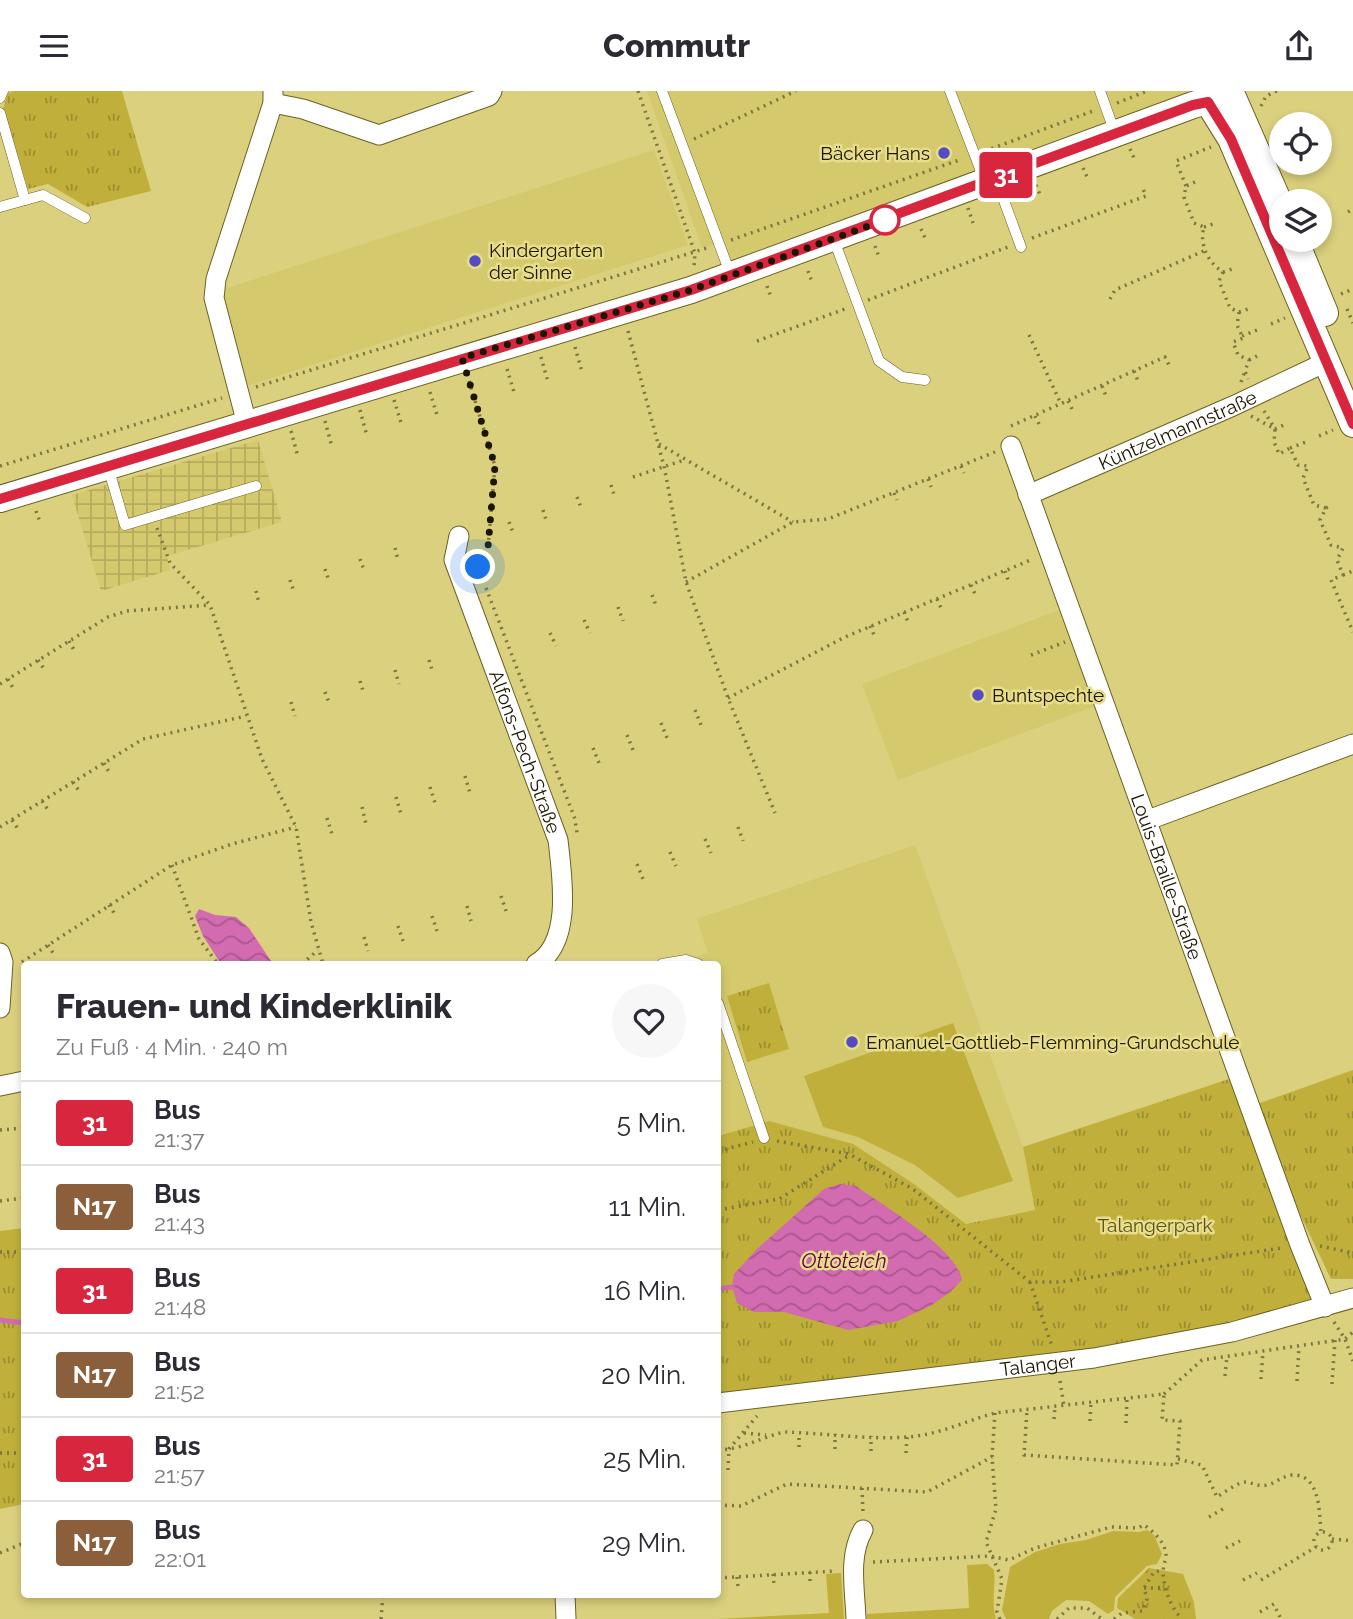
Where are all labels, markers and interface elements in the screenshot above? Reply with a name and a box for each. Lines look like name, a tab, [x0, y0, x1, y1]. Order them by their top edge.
icon: menu	[35, 27, 73, 65]
text: Commutr	[603, 27, 750, 64]
icon: share	[1280, 27, 1318, 65]
map controls	[1269, 112, 1332, 252]
button: locate	[1269, 112, 1332, 175]
place label: Bäcker Hans	[820, 142, 930, 164]
marker: Bäcker Hans	[936, 145, 952, 161]
line badge: 31	[974, 152, 1038, 198]
text: 31	[993, 160, 1019, 189]
button: layers	[1269, 189, 1332, 252]
unlabelled marker	[870, 205, 900, 235]
place label: Kindergarten der Sinne	[489, 239, 603, 283]
marker: Kindergarten der Sinne	[467, 253, 483, 269]
street label: Küntzelmannstraße	[1095, 386, 1260, 474]
your location	[460, 549, 495, 584]
street label: Alfons-Pech-Straße	[485, 667, 566, 836]
place label: Buntspechte	[992, 684, 1104, 706]
marker: Buntspechte	[970, 687, 986, 703]
street label: Louis-Braille-Straße	[1127, 791, 1207, 963]
button: heart	[612, 984, 686, 1058]
text: Frauen- und Kinderklinik	[56, 987, 452, 1026]
place label: Emanuel-Gottlieb-Flemming-Grundschule	[866, 1031, 1240, 1053]
text: Zu Fuß · 4 Min. · 240 m	[56, 1033, 288, 1060]
marker: Emanuel-Gottlieb-Flemming-Grundschule	[844, 1034, 860, 1050]
text: Bus	[154, 1095, 201, 1125]
text: 31	[82, 1108, 107, 1137]
text: 5 Min.	[617, 1108, 686, 1138]
text: 21:37	[154, 1125, 205, 1152]
text: Bus	[154, 1179, 201, 1209]
text: N17	[73, 1192, 116, 1221]
text: 11 Min.	[609, 1192, 686, 1222]
text: 21:43	[154, 1209, 205, 1236]
park label: Talangerpark	[1098, 1214, 1212, 1236]
water label: Ottoteich	[801, 1248, 887, 1273]
text: Bus	[154, 1263, 201, 1293]
text: 31	[82, 1276, 107, 1305]
text: 16 Min.	[604, 1276, 686, 1306]
text: 21:48	[154, 1293, 206, 1320]
text: Bus	[154, 1347, 201, 1377]
street label: Talanger	[999, 1349, 1077, 1380]
text: N17	[73, 1360, 116, 1389]
text: 20 Min.	[601, 1360, 686, 1390]
text: 21:52	[154, 1377, 205, 1404]
text: Bus	[154, 1431, 201, 1461]
text: 31	[82, 1444, 107, 1473]
text: 25 Min.	[603, 1444, 686, 1474]
text: 21:57	[154, 1461, 205, 1488]
text: Bus	[154, 1515, 201, 1545]
text: N17	[73, 1528, 116, 1557]
text: 29 Min.	[602, 1528, 686, 1558]
text: 22:01	[154, 1545, 206, 1572]

